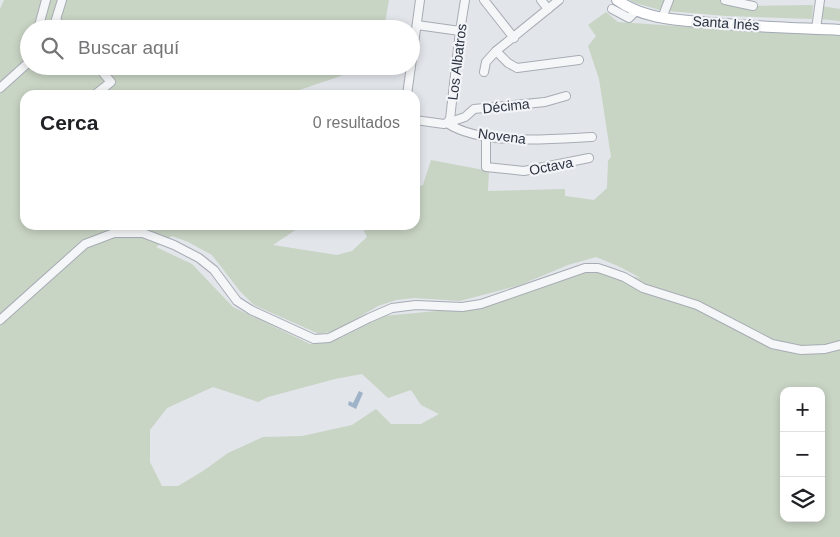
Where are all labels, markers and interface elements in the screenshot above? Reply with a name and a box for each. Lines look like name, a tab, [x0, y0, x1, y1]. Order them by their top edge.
street label: Santa Inés	[692, 13, 760, 33]
search box	[20, 20, 420, 75]
street label: Los Albatros	[444, 23, 470, 101]
icon: search	[38, 34, 66, 62]
text: Buscar aquí	[78, 37, 179, 58]
street label: Décima	[482, 96, 531, 116]
text: Cerca	[40, 111, 98, 134]
text: 0 resultados	[313, 114, 400, 131]
street label: Novena	[477, 125, 527, 147]
street label: Octava	[528, 154, 575, 178]
map controls	[780, 387, 825, 522]
button: +	[780, 387, 825, 432]
button: −	[780, 432, 825, 477]
button: layers	[780, 477, 825, 522]

